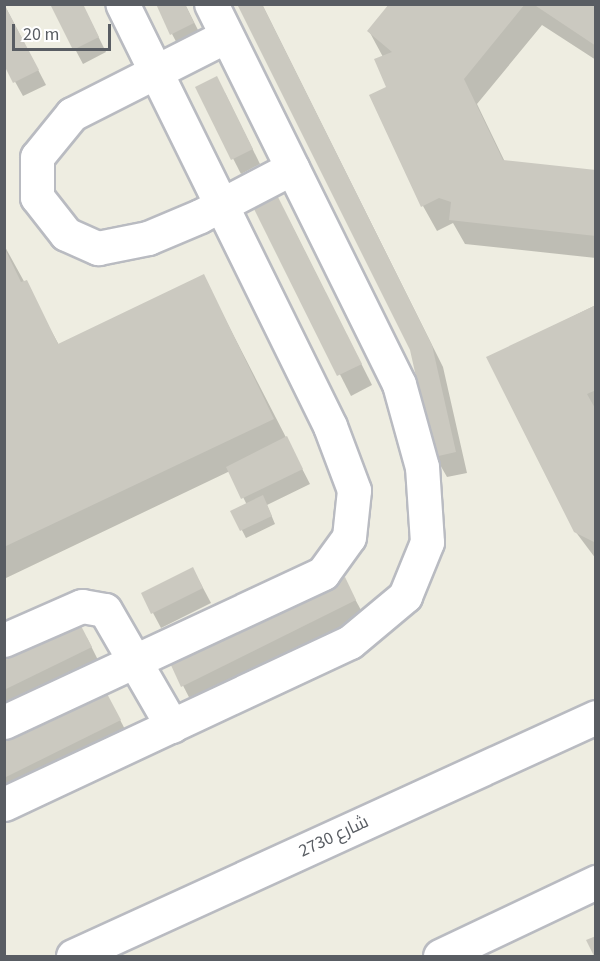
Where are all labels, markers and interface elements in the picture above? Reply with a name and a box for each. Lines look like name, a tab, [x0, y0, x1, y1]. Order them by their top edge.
scale bar	[15, 12, 114, 50]
text: 20 m	[23, 22, 59, 47]
street label: شارع 2730	[296, 812, 372, 862]

